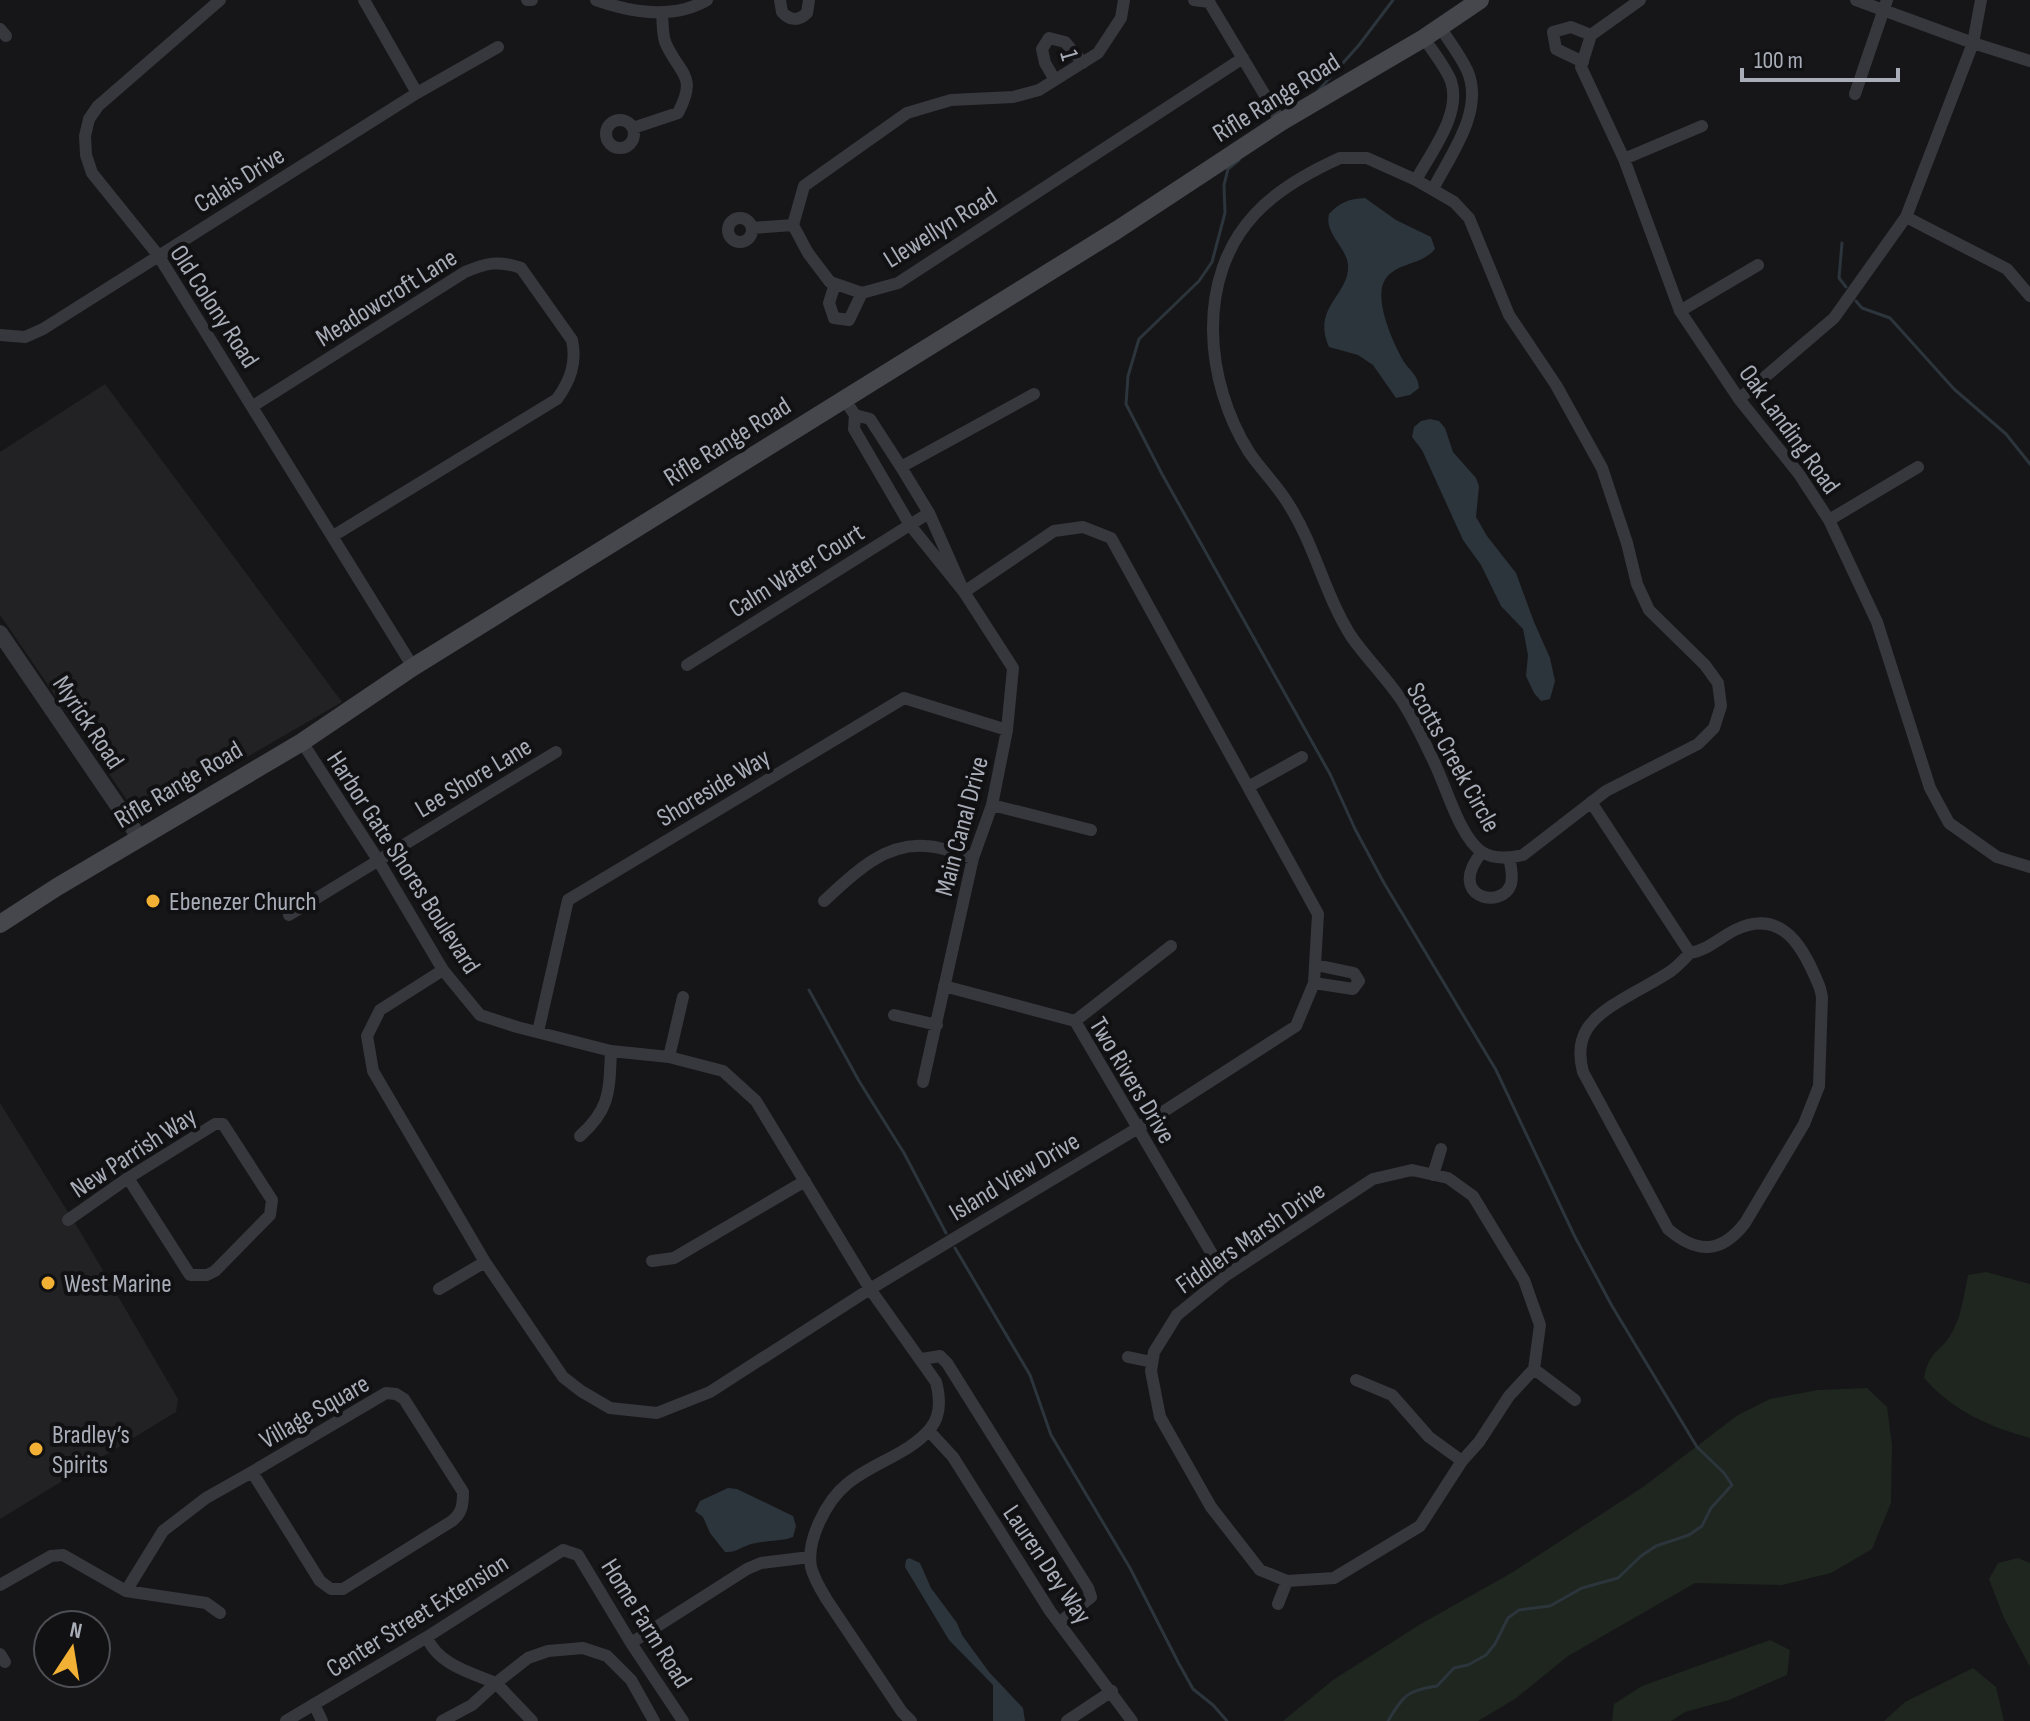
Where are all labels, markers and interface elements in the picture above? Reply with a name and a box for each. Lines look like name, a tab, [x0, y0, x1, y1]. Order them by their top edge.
scale bar	[1742, 32, 1898, 82]
text: 100 m	[1754, 46, 1803, 75]
street label: 1	[1052, 47, 1085, 64]
street label: Rifle Range Road	[1208, 47, 1346, 150]
street label: Calais Drive	[189, 140, 291, 220]
street label: Llewellyn Road	[878, 181, 1003, 275]
street label: Old Colony Road	[163, 240, 265, 374]
street label: Meadowcroft Lane	[310, 243, 463, 354]
street label: Oak Landing Road	[1732, 359, 1846, 501]
street label: Rifle Range Road	[659, 391, 797, 494]
street label: Calm Water Court	[723, 517, 870, 625]
street label: Myrick Road	[45, 670, 130, 775]
street label: Scotts Creek Circle	[1399, 678, 1506, 838]
street label: Lee Shore Lane	[410, 731, 538, 825]
street label: Rifle Range Road	[109, 735, 248, 836]
street label: Shoreside Way	[652, 742, 776, 834]
street label: Harbor Gate Shores Boulevard	[319, 746, 486, 980]
street label: Main Canal Drive	[929, 753, 996, 900]
place label: Ebenezer Church	[169, 887, 317, 918]
marker: Ebenezer Church	[144, 892, 162, 910]
street label: Two Rivers Drive	[1082, 1012, 1182, 1150]
street label: New Parrish Way	[65, 1101, 202, 1205]
street label: Island View Drive	[944, 1126, 1086, 1228]
street label: Fiddlers Marsh Drive	[1170, 1175, 1331, 1301]
place label: West Marine	[64, 1269, 172, 1300]
marker: West Marine	[39, 1274, 57, 1292]
street label: Village Square	[254, 1369, 375, 1456]
place label: Bradley’s Spirits	[52, 1420, 130, 1481]
marker: Bradley’s Spirits	[27, 1440, 45, 1458]
street label: Lauren Dey Way	[996, 1500, 1098, 1630]
street label: Center Street Extension	[321, 1548, 514, 1685]
street label: Home Farm Road	[594, 1554, 698, 1694]
north arrow	[32, 1609, 112, 1689]
text: N	[67, 1616, 84, 1645]

